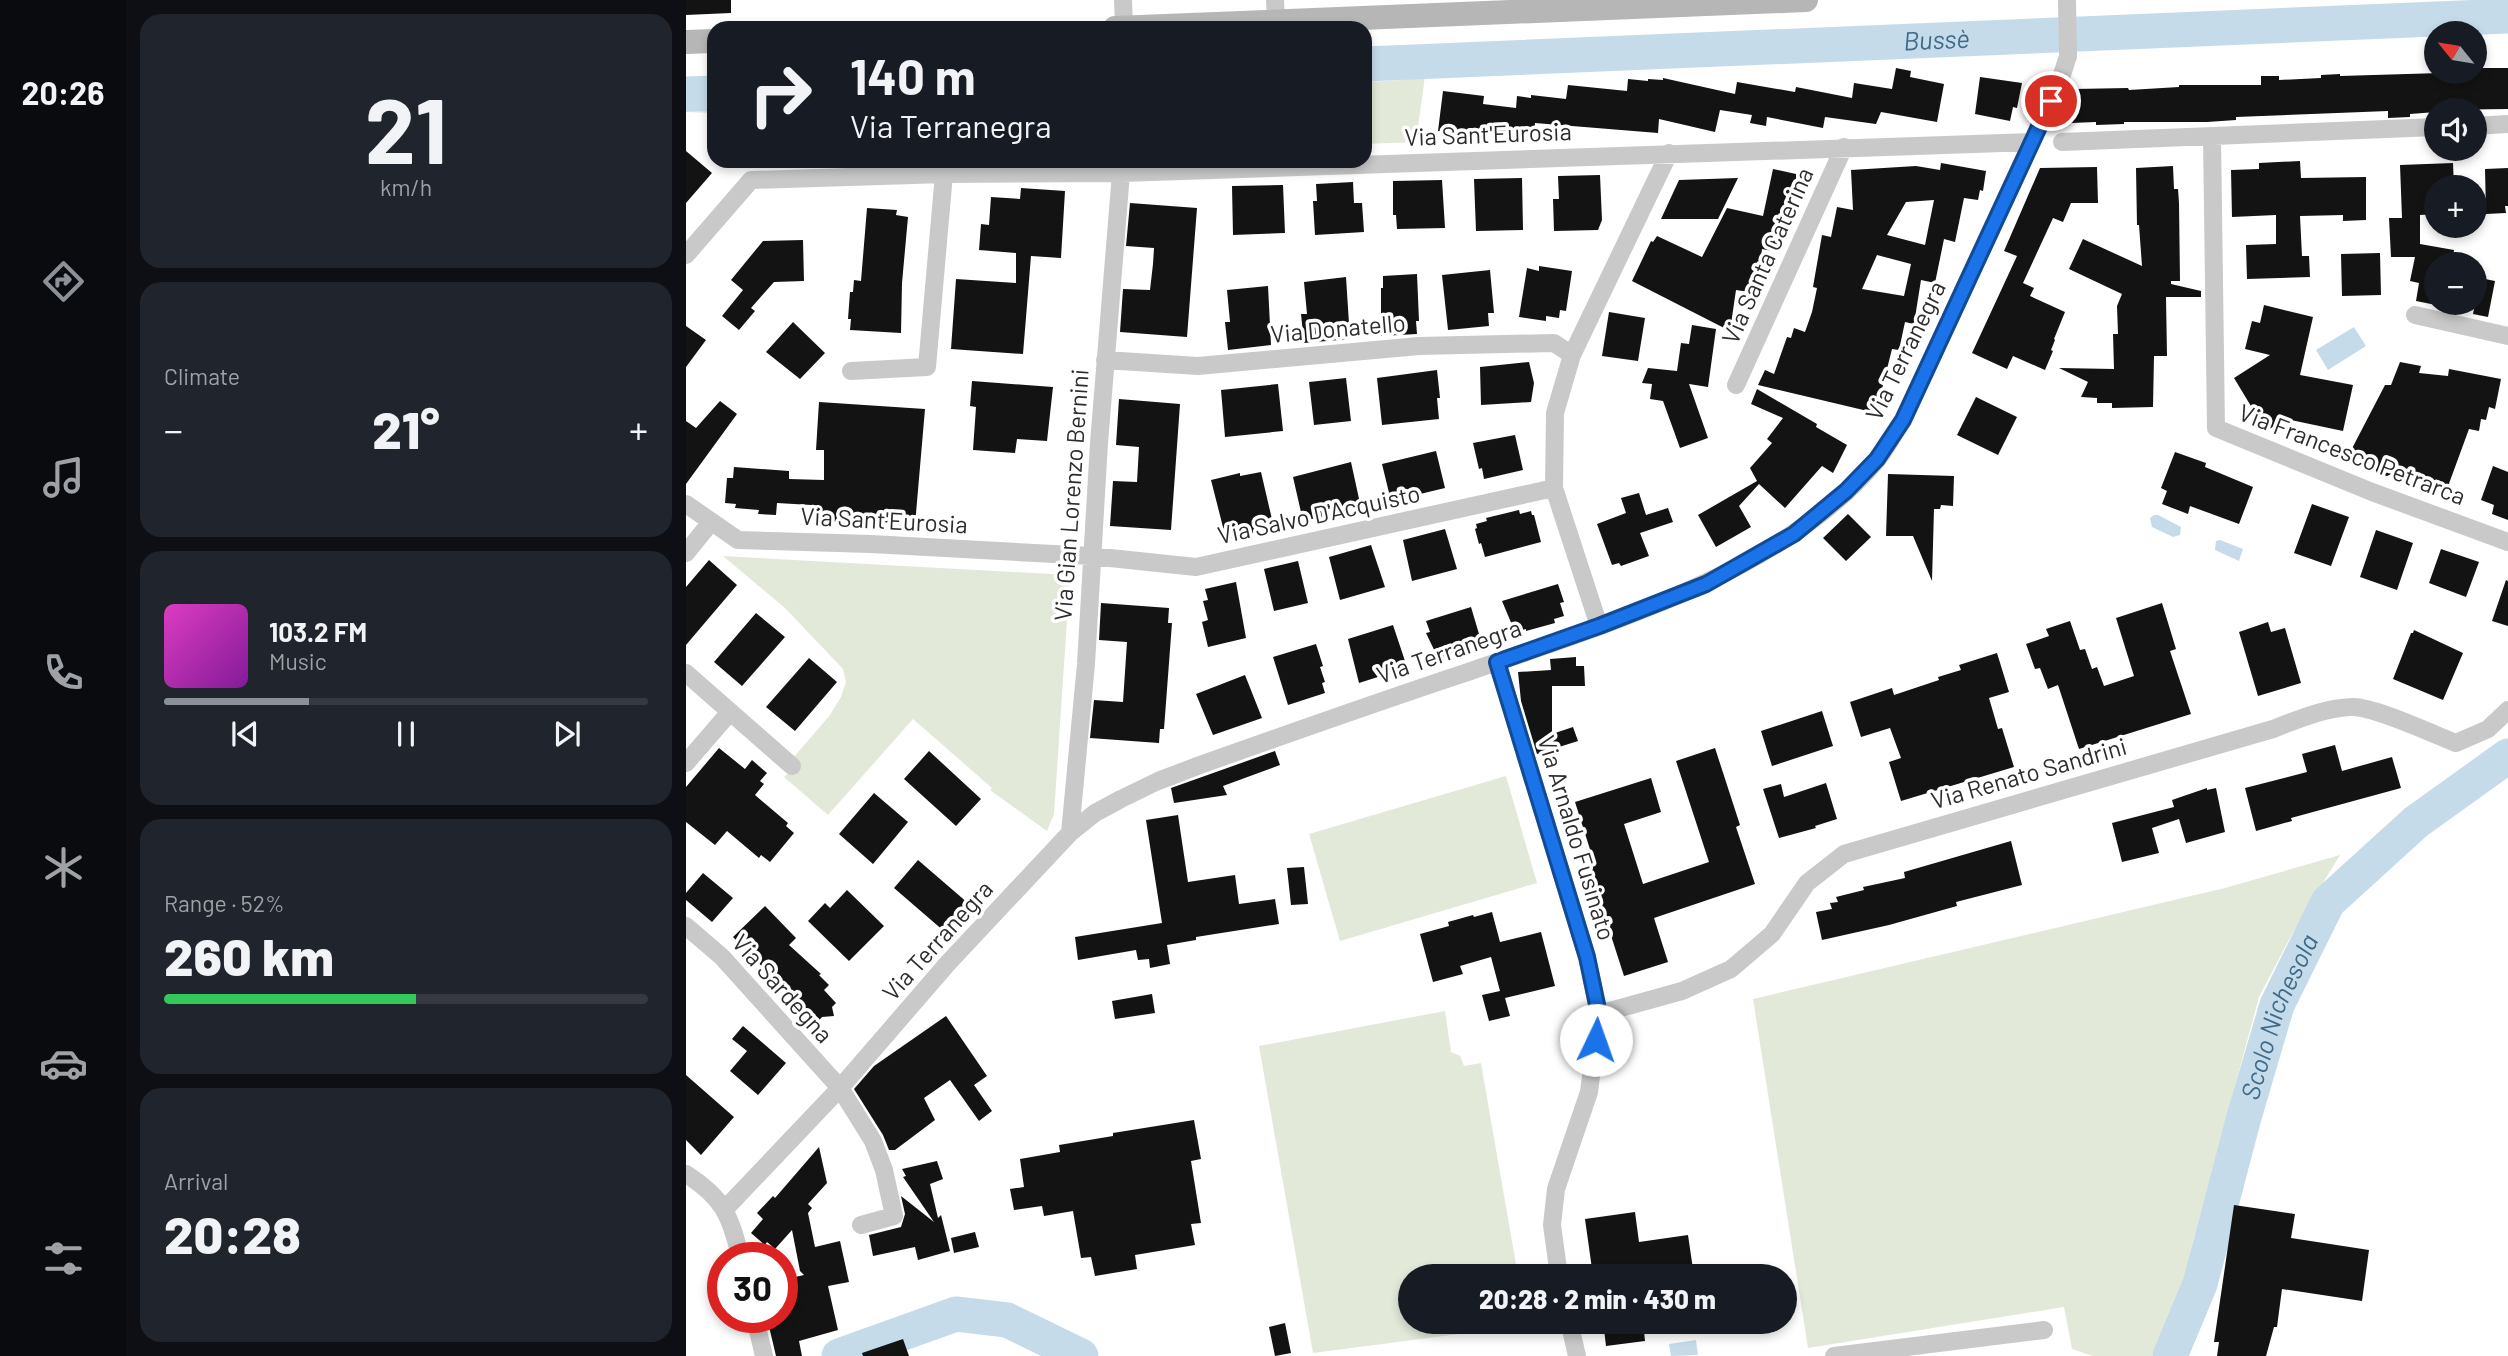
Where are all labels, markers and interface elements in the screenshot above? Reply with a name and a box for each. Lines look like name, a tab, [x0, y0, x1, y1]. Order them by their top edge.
north arrow	[2424, 21, 2487, 84]
map controls	[2424, 21, 2487, 315]
water label: Bussè	[1903, 22, 1970, 55]
text: 140 m	[850, 46, 976, 105]
icon: right	[735, 49, 826, 140]
pin	[2021, 71, 2081, 131]
text: 20:26	[22, 73, 104, 111]
text: 21	[365, 73, 447, 182]
icon: arrive	[2032, 82, 2070, 120]
button: sound	[2424, 98, 2487, 161]
text: Via Terranegra	[850, 106, 1052, 144]
street label: Via Sant'Eurosia	[1404, 116, 1572, 151]
street label: Via Santa Caterina	[1715, 163, 1819, 348]
text: km/h	[380, 173, 432, 201]
button: +	[2424, 175, 2487, 238]
button: −	[2424, 252, 2487, 315]
icon: directions	[39, 257, 88, 306]
street label: Via Terranegra	[1858, 276, 1951, 425]
street label: Via Donatello	[1269, 307, 1407, 348]
text: Climate	[164, 362, 240, 390]
street label: Via Gian Lorenzo Bernini	[1047, 368, 1094, 622]
text: 21°	[372, 397, 440, 459]
street label: Via Francesco Petrarca	[2235, 397, 2470, 510]
text: −	[164, 406, 183, 452]
text: +	[629, 406, 648, 452]
icon: music	[39, 453, 88, 502]
street label: Via Salvo D'Acquisto	[1215, 478, 1423, 549]
street label: Via Sant'Eurosia	[800, 501, 968, 538]
street label: Via Terranegra	[1372, 612, 1525, 689]
text: 103.2 FM	[269, 616, 367, 647]
text: Music	[269, 647, 327, 675]
icon: phone	[39, 648, 88, 697]
icon: previous	[226, 715, 264, 753]
icon: pause	[387, 715, 425, 753]
icon: next	[548, 715, 586, 753]
street label: Via Renato Sandrini	[1927, 731, 2130, 814]
street label: Via Arnaldo Fusinato	[1532, 732, 1622, 943]
icon: climate	[39, 843, 88, 892]
street label: Via Terranegra	[876, 874, 998, 1006]
text: Range · 52%	[164, 889, 284, 917]
text: 260 km	[164, 924, 334, 986]
street label: Via Sardegna	[727, 928, 839, 1048]
water label: Scolo Nichesola	[2233, 928, 2324, 1103]
position arrow	[1559, 1003, 1633, 1077]
icon: car	[39, 1039, 88, 1088]
text: Arrival	[164, 1167, 228, 1195]
text: 20:28	[164, 1202, 301, 1264]
icon: filters	[39, 1234, 88, 1283]
speed limit sign: 30	[707, 1242, 798, 1333]
text: 20:28 · 2 min · 430 m	[1479, 1283, 1716, 1314]

